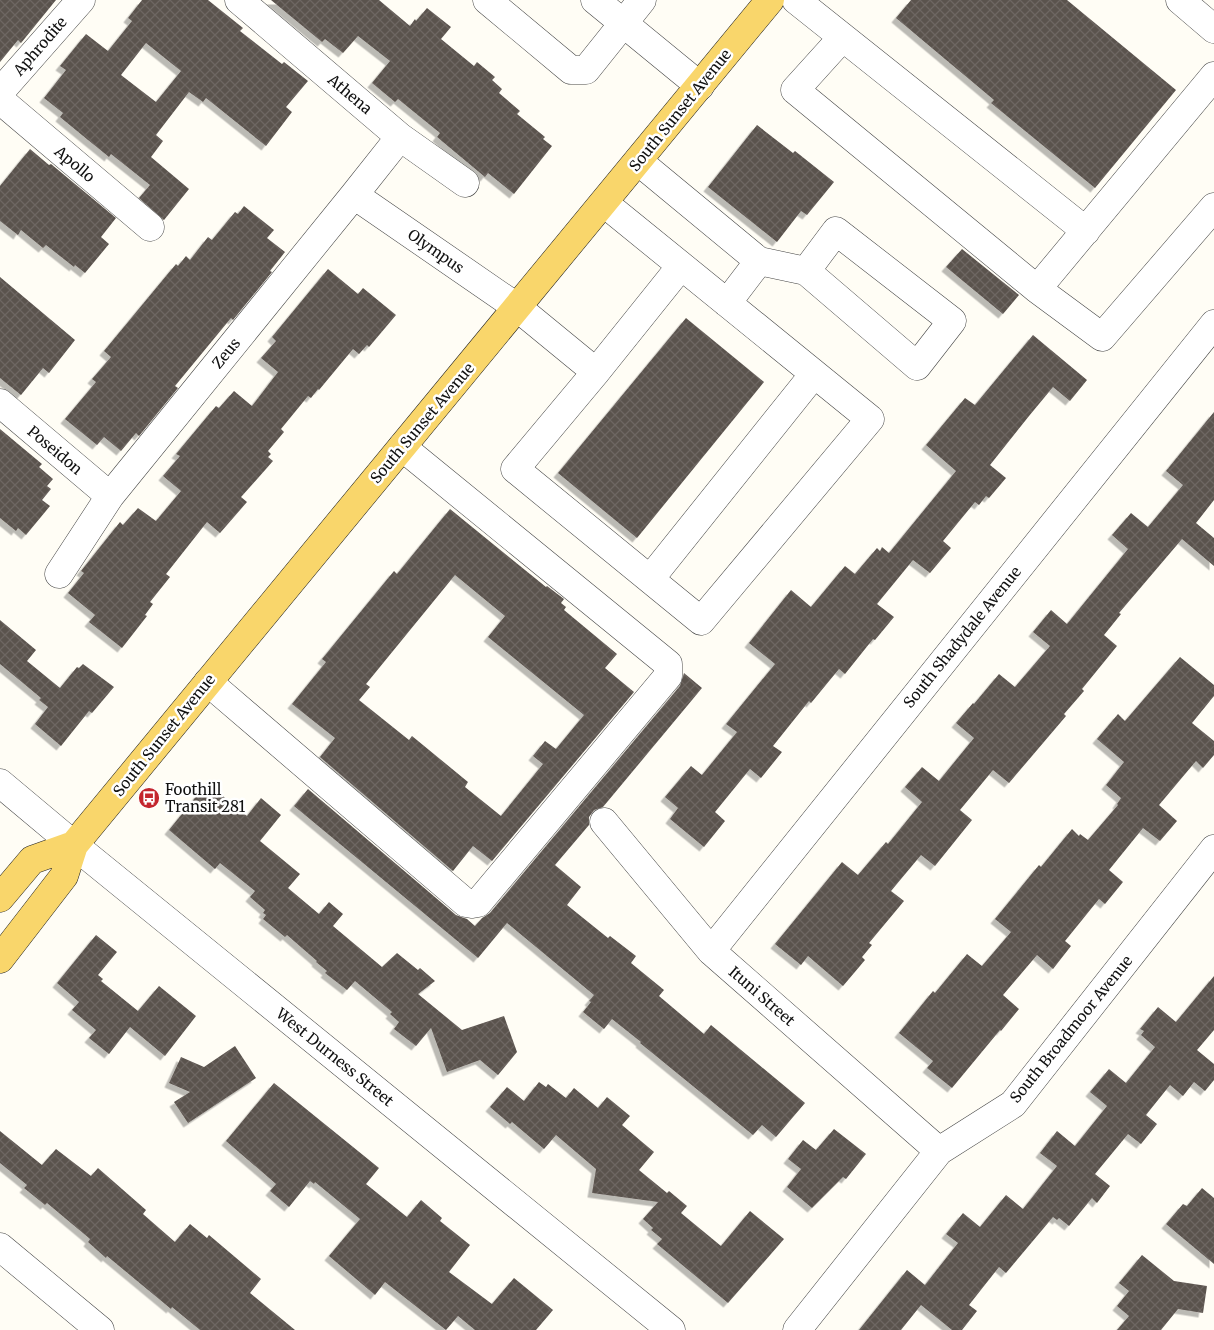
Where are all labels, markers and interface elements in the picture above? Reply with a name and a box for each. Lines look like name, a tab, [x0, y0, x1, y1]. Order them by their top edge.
street label: Aphrodite	[9, 13, 71, 80]
street label: South Sunset Avenue	[625, 45, 735, 175]
street label: Athena	[323, 69, 376, 118]
street label: Apollo	[50, 141, 99, 186]
street label: Olympus	[404, 225, 468, 277]
street label: Zeus	[208, 334, 244, 372]
street label: South Sunset Avenue	[366, 359, 478, 487]
street label: Poseidon	[24, 422, 86, 479]
street label: South Shadydale Avenue	[899, 562, 1025, 712]
street label: South Sunset Avenue	[109, 670, 219, 800]
place label: Foothill Transit 281	[165, 780, 245, 816]
bus stop icon: Foothill Transit 281	[137, 786, 161, 810]
street label: South Broadmoor Avenue	[1006, 951, 1137, 1107]
street label: Ituni Street	[725, 962, 799, 1030]
street label: West Durness Street	[272, 1003, 398, 1110]

